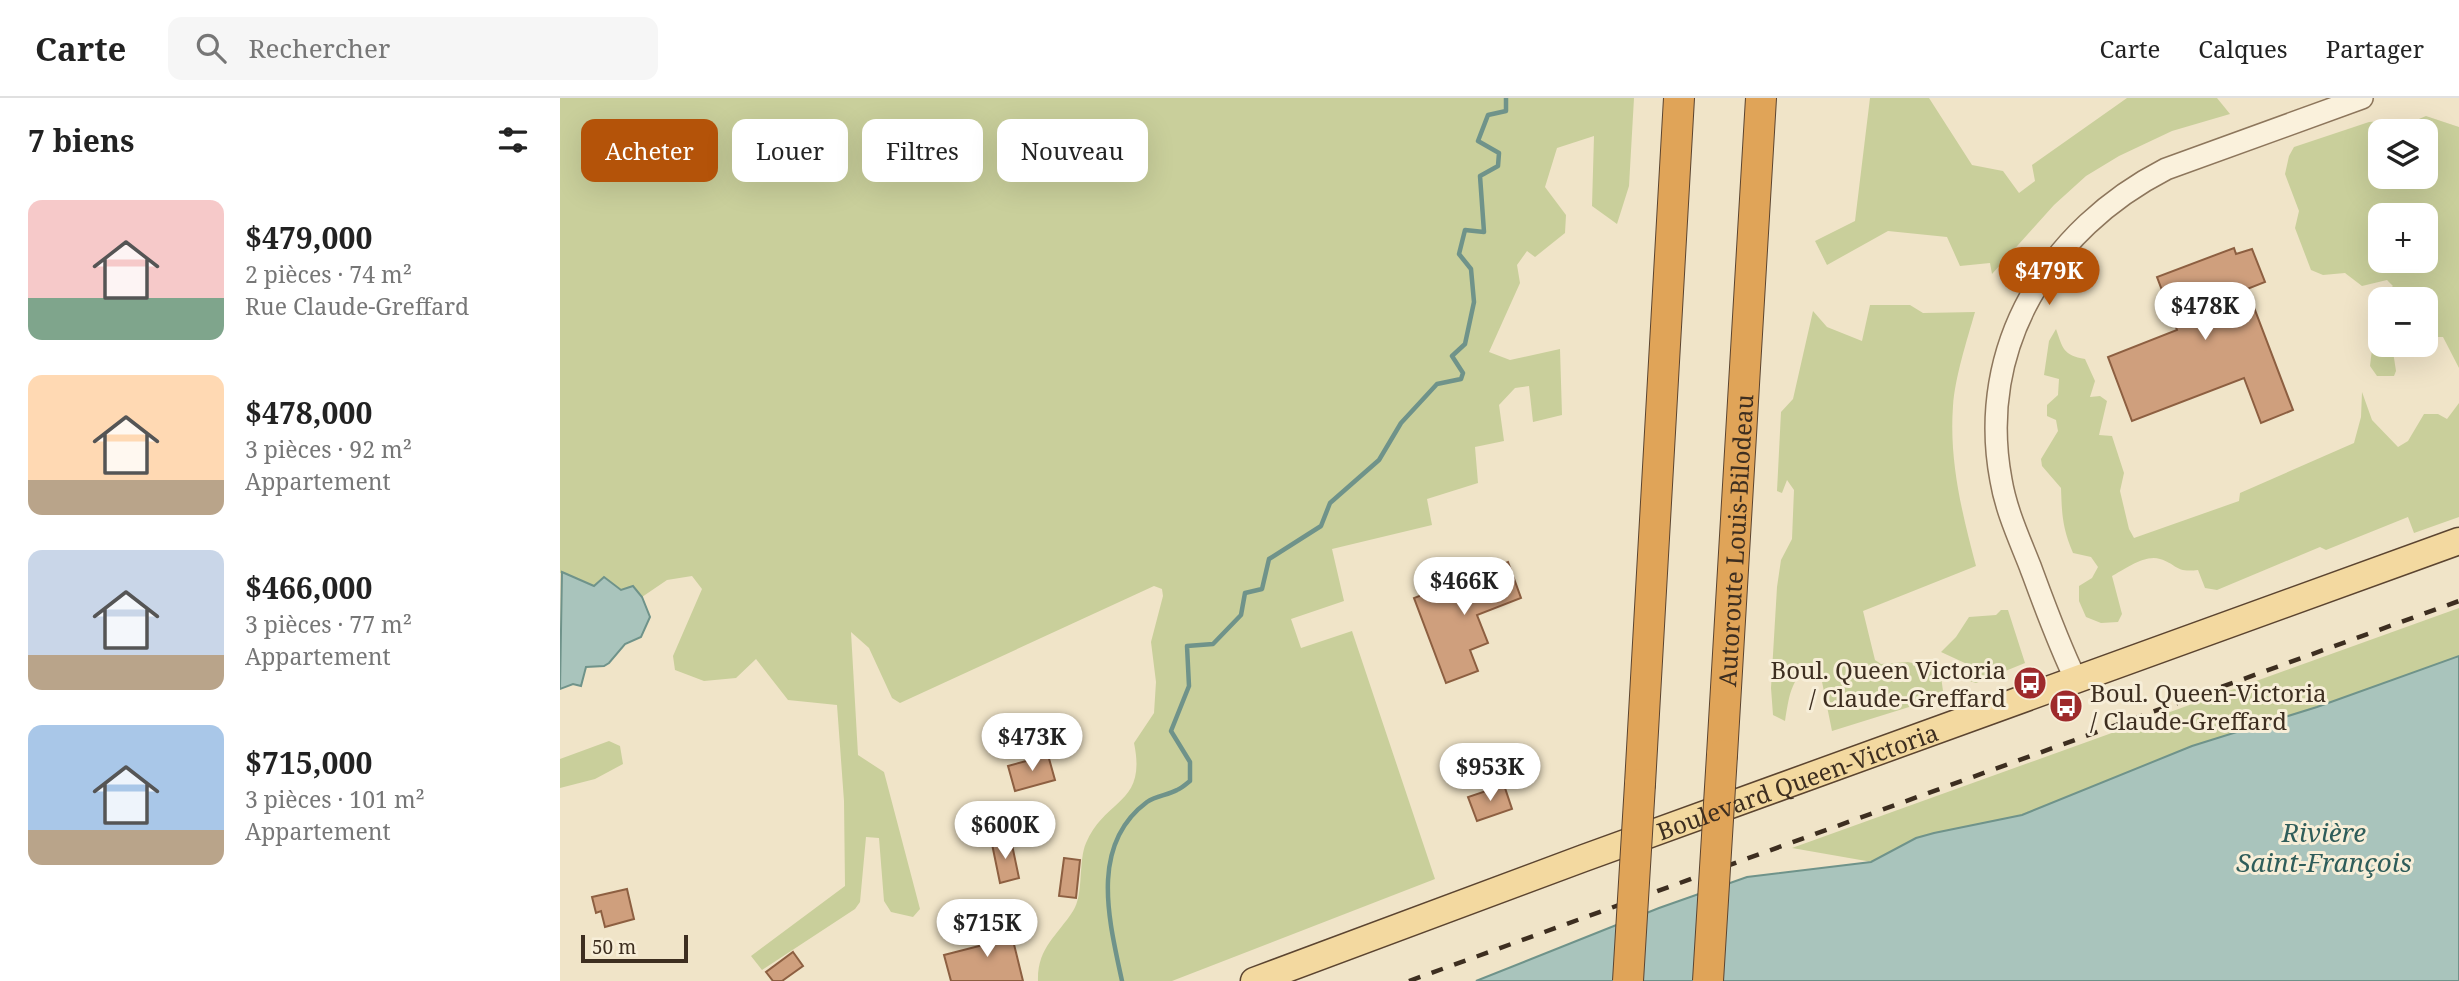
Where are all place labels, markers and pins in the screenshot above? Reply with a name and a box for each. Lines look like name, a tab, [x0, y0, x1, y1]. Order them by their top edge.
pin: $479K	[2000, 248, 2098, 307]
pin: $478K	[2156, 282, 2254, 342]
pin: $466K	[1415, 558, 1513, 617]
place label: Boul. Queen Victoria / Claude-Greffard	[1771, 653, 2006, 714]
bus stop icon: Boul. Queen Victoria / Claude-Greffard	[2011, 664, 2049, 702]
place label: Boul. Queen-Victoria / Claude-Greffard	[2090, 676, 2327, 737]
bus stop icon: Boul. Queen-Victoria / Claude-Greffard	[2047, 687, 2085, 725]
pin: $473K	[983, 714, 1081, 773]
pin: $953K	[1441, 744, 1539, 803]
pin: $600K	[956, 802, 1054, 861]
pin: $715K	[938, 900, 1036, 959]

